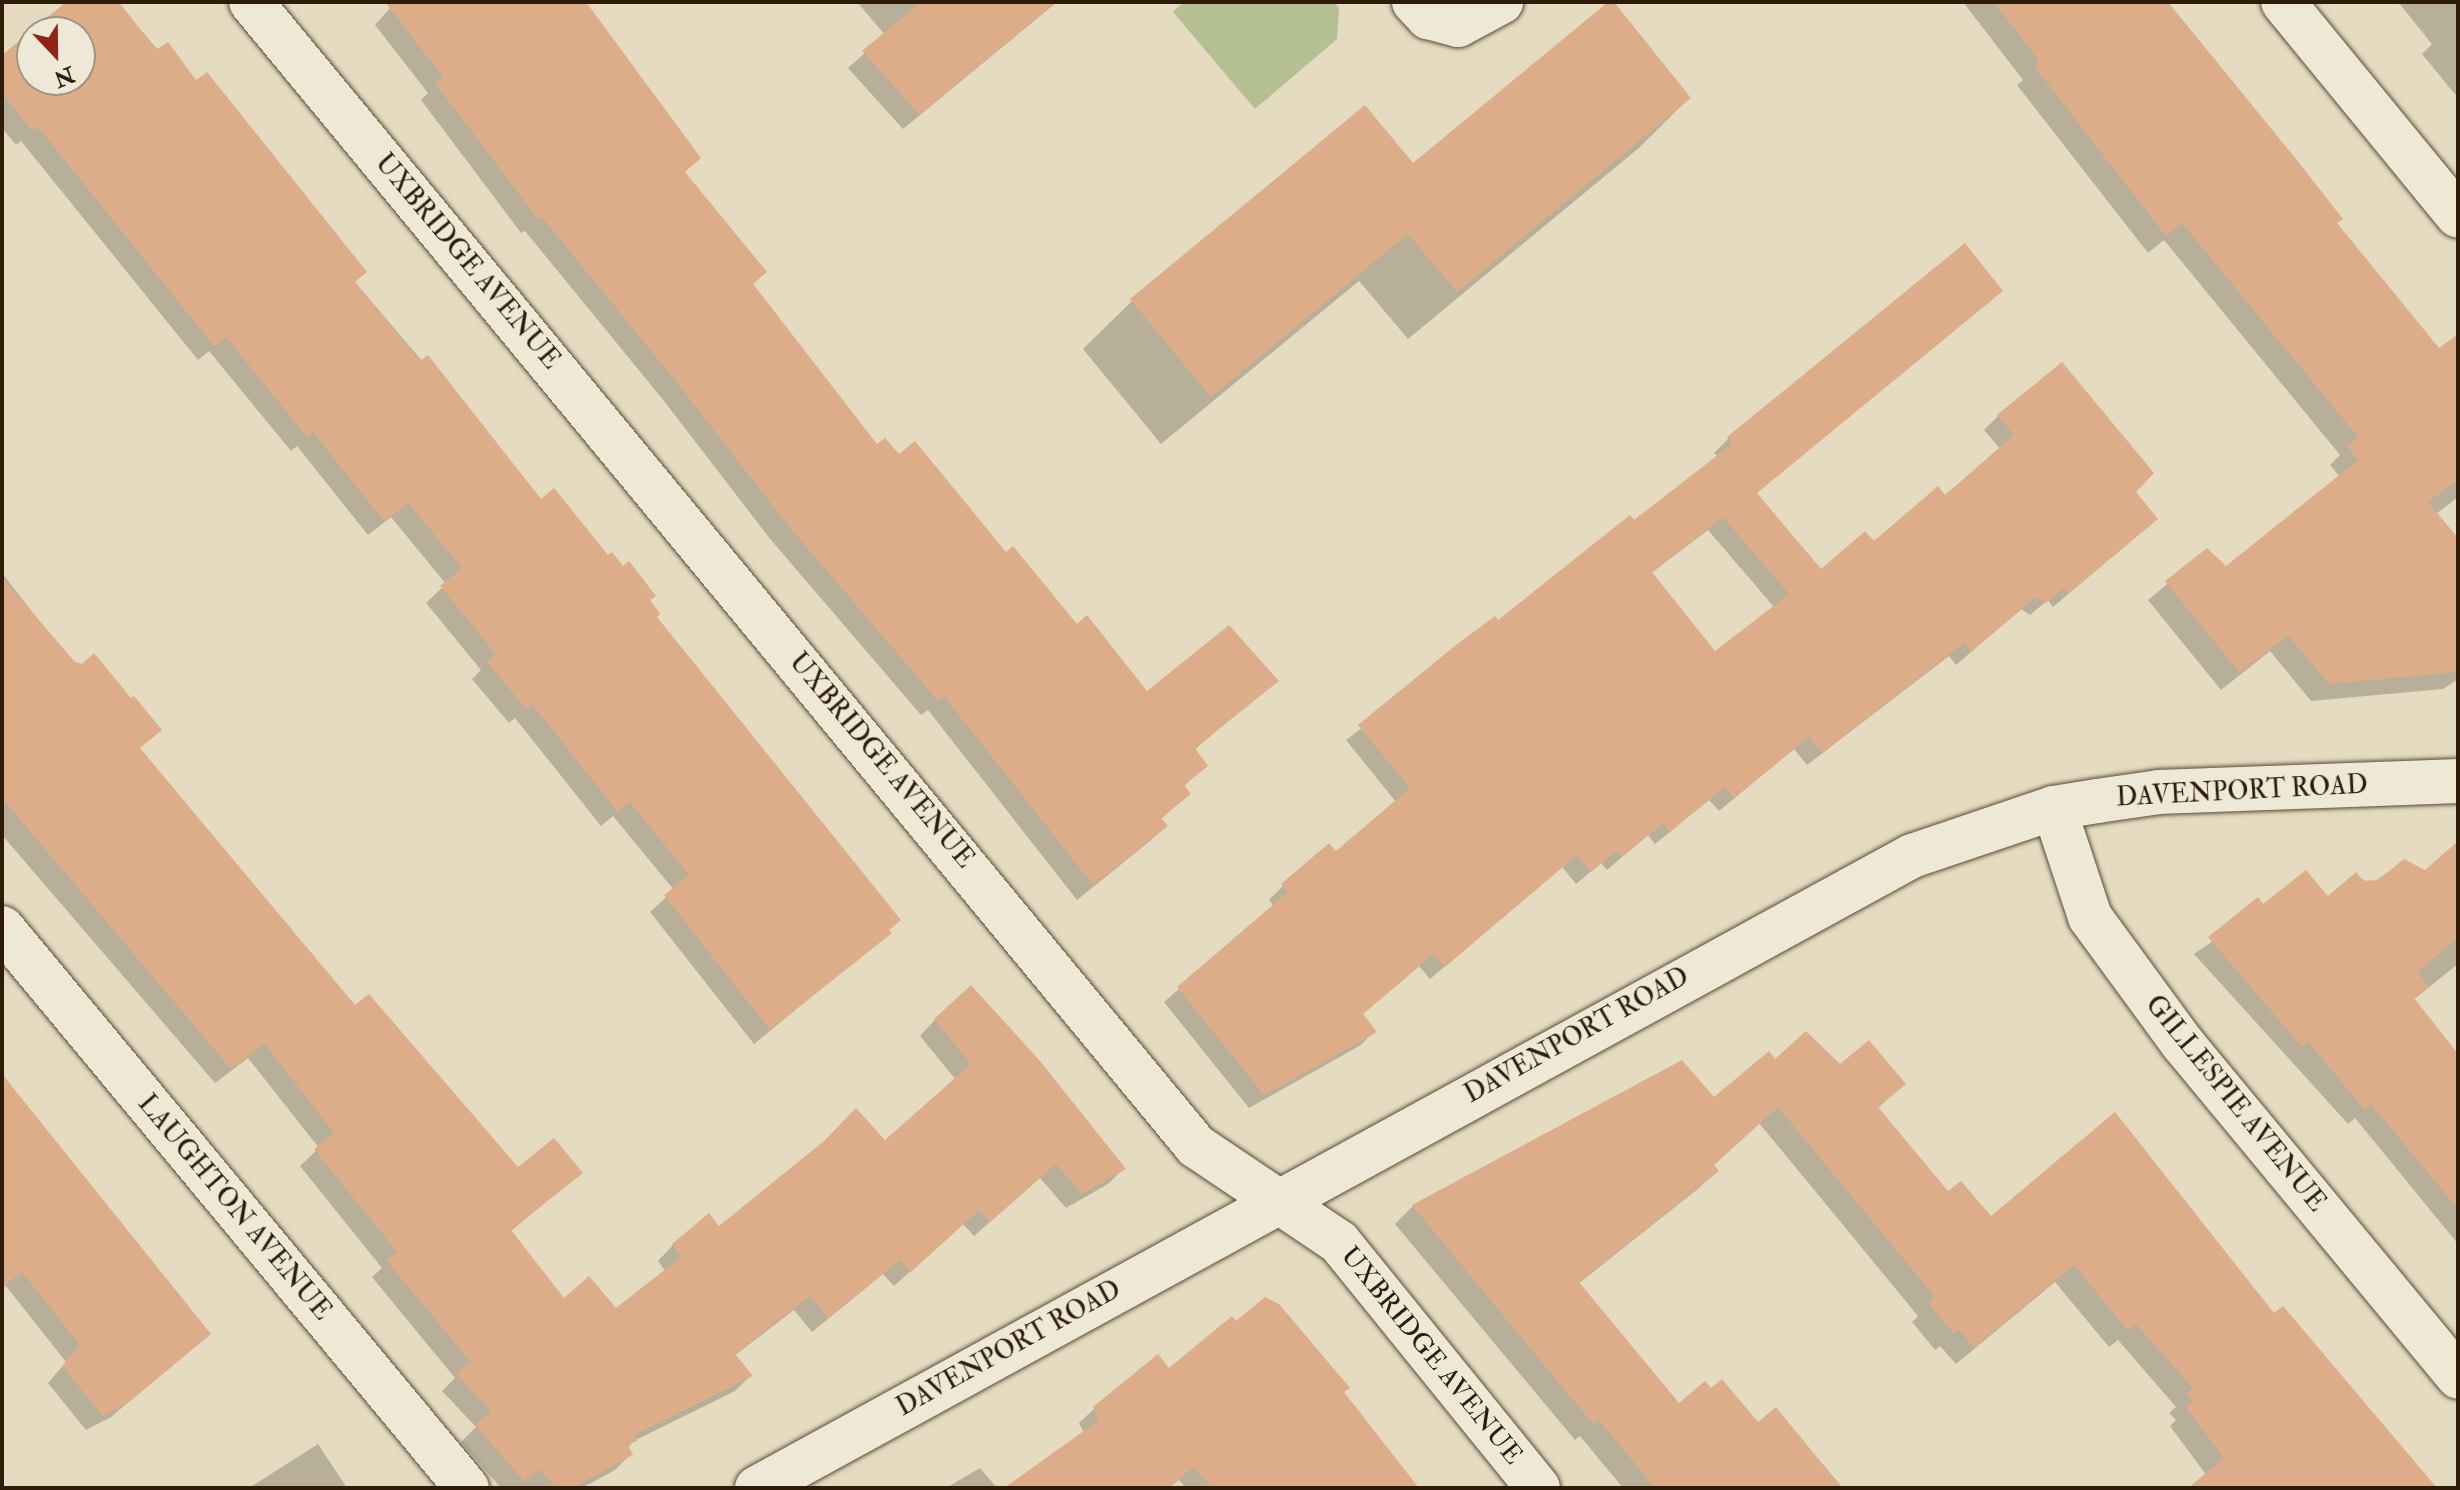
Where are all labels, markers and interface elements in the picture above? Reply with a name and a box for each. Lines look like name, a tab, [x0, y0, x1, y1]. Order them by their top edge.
north arrow	[16, 16, 96, 96]
text: N	[50, 60, 79, 93]
street label: UXBRIDGE AVENUE	[368, 148, 566, 376]
street label: UXBRIDGE AVENUE	[782, 647, 980, 875]
street label: DAVENPORT ROAD	[2116, 770, 2368, 814]
street label: DAVENPORT ROAD	[1459, 961, 1695, 1111]
street label: GILLESPIE AVENUE	[2138, 990, 2332, 1218]
street label: LAUGHTON AVENUE	[131, 1089, 337, 1327]
street label: UXBRIDGE AVENUE	[1334, 1241, 1528, 1471]
street label: DAVENPORT ROAD	[891, 1274, 1127, 1424]

